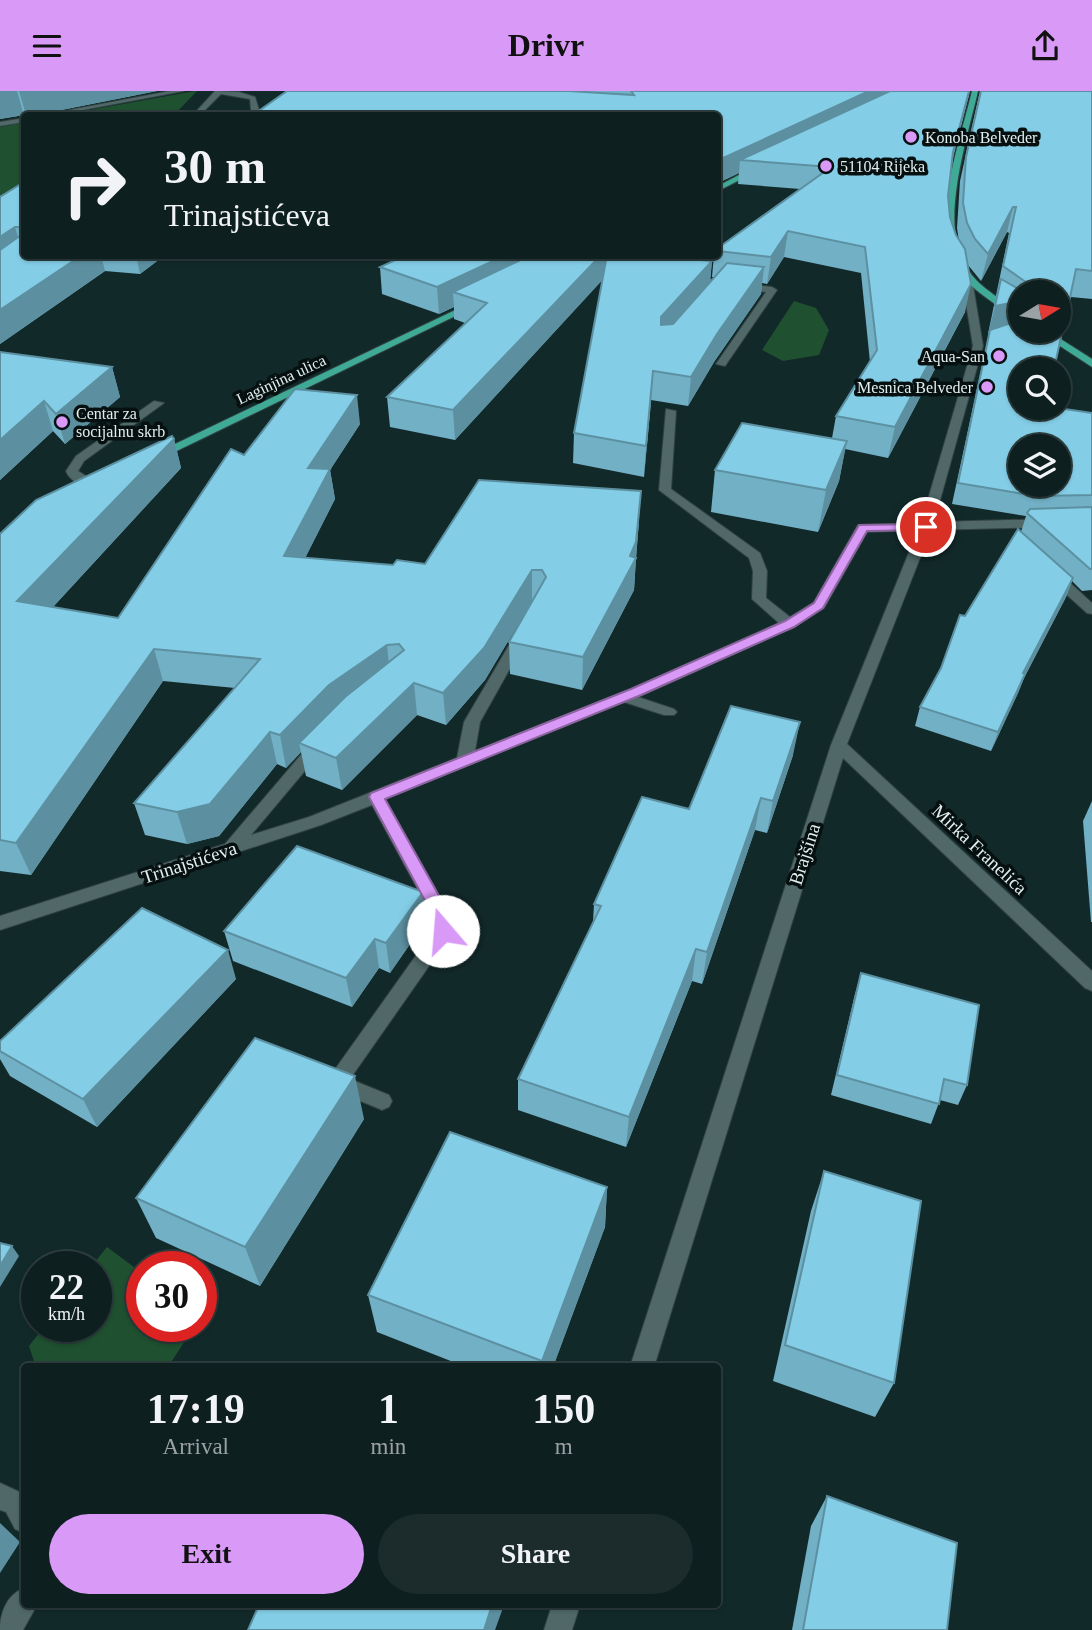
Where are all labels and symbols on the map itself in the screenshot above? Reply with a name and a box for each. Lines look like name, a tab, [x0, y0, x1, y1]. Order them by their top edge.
marker: Konoba Belveder	[903, 129, 919, 145]
place label: Konoba Belveder	[925, 129, 1038, 146]
marker: 51104 Rijeka	[818, 158, 834, 174]
place label: 51104 Rijeka	[840, 158, 925, 176]
north arrow	[1008, 280, 1071, 343]
place label: Aqua-San	[921, 348, 985, 366]
marker: Aqua-San	[991, 348, 1007, 364]
street label: Laginjina ulica	[234, 351, 329, 408]
place label: Mesnica Belveder	[857, 379, 974, 396]
marker: Mesnica Belveder	[979, 379, 995, 395]
place label: Centar za socijalnu skrb	[76, 405, 165, 441]
marker: Centar za socijalnu skrb	[54, 414, 70, 430]
pin	[896, 497, 956, 557]
street label: Mirka Franelića	[928, 800, 1032, 899]
street label: Brajšina	[785, 820, 824, 888]
street label: Trinajstićeva	[139, 837, 240, 888]
position arrow	[406, 894, 480, 968]
speed limit sign: 30	[126, 1251, 217, 1342]

